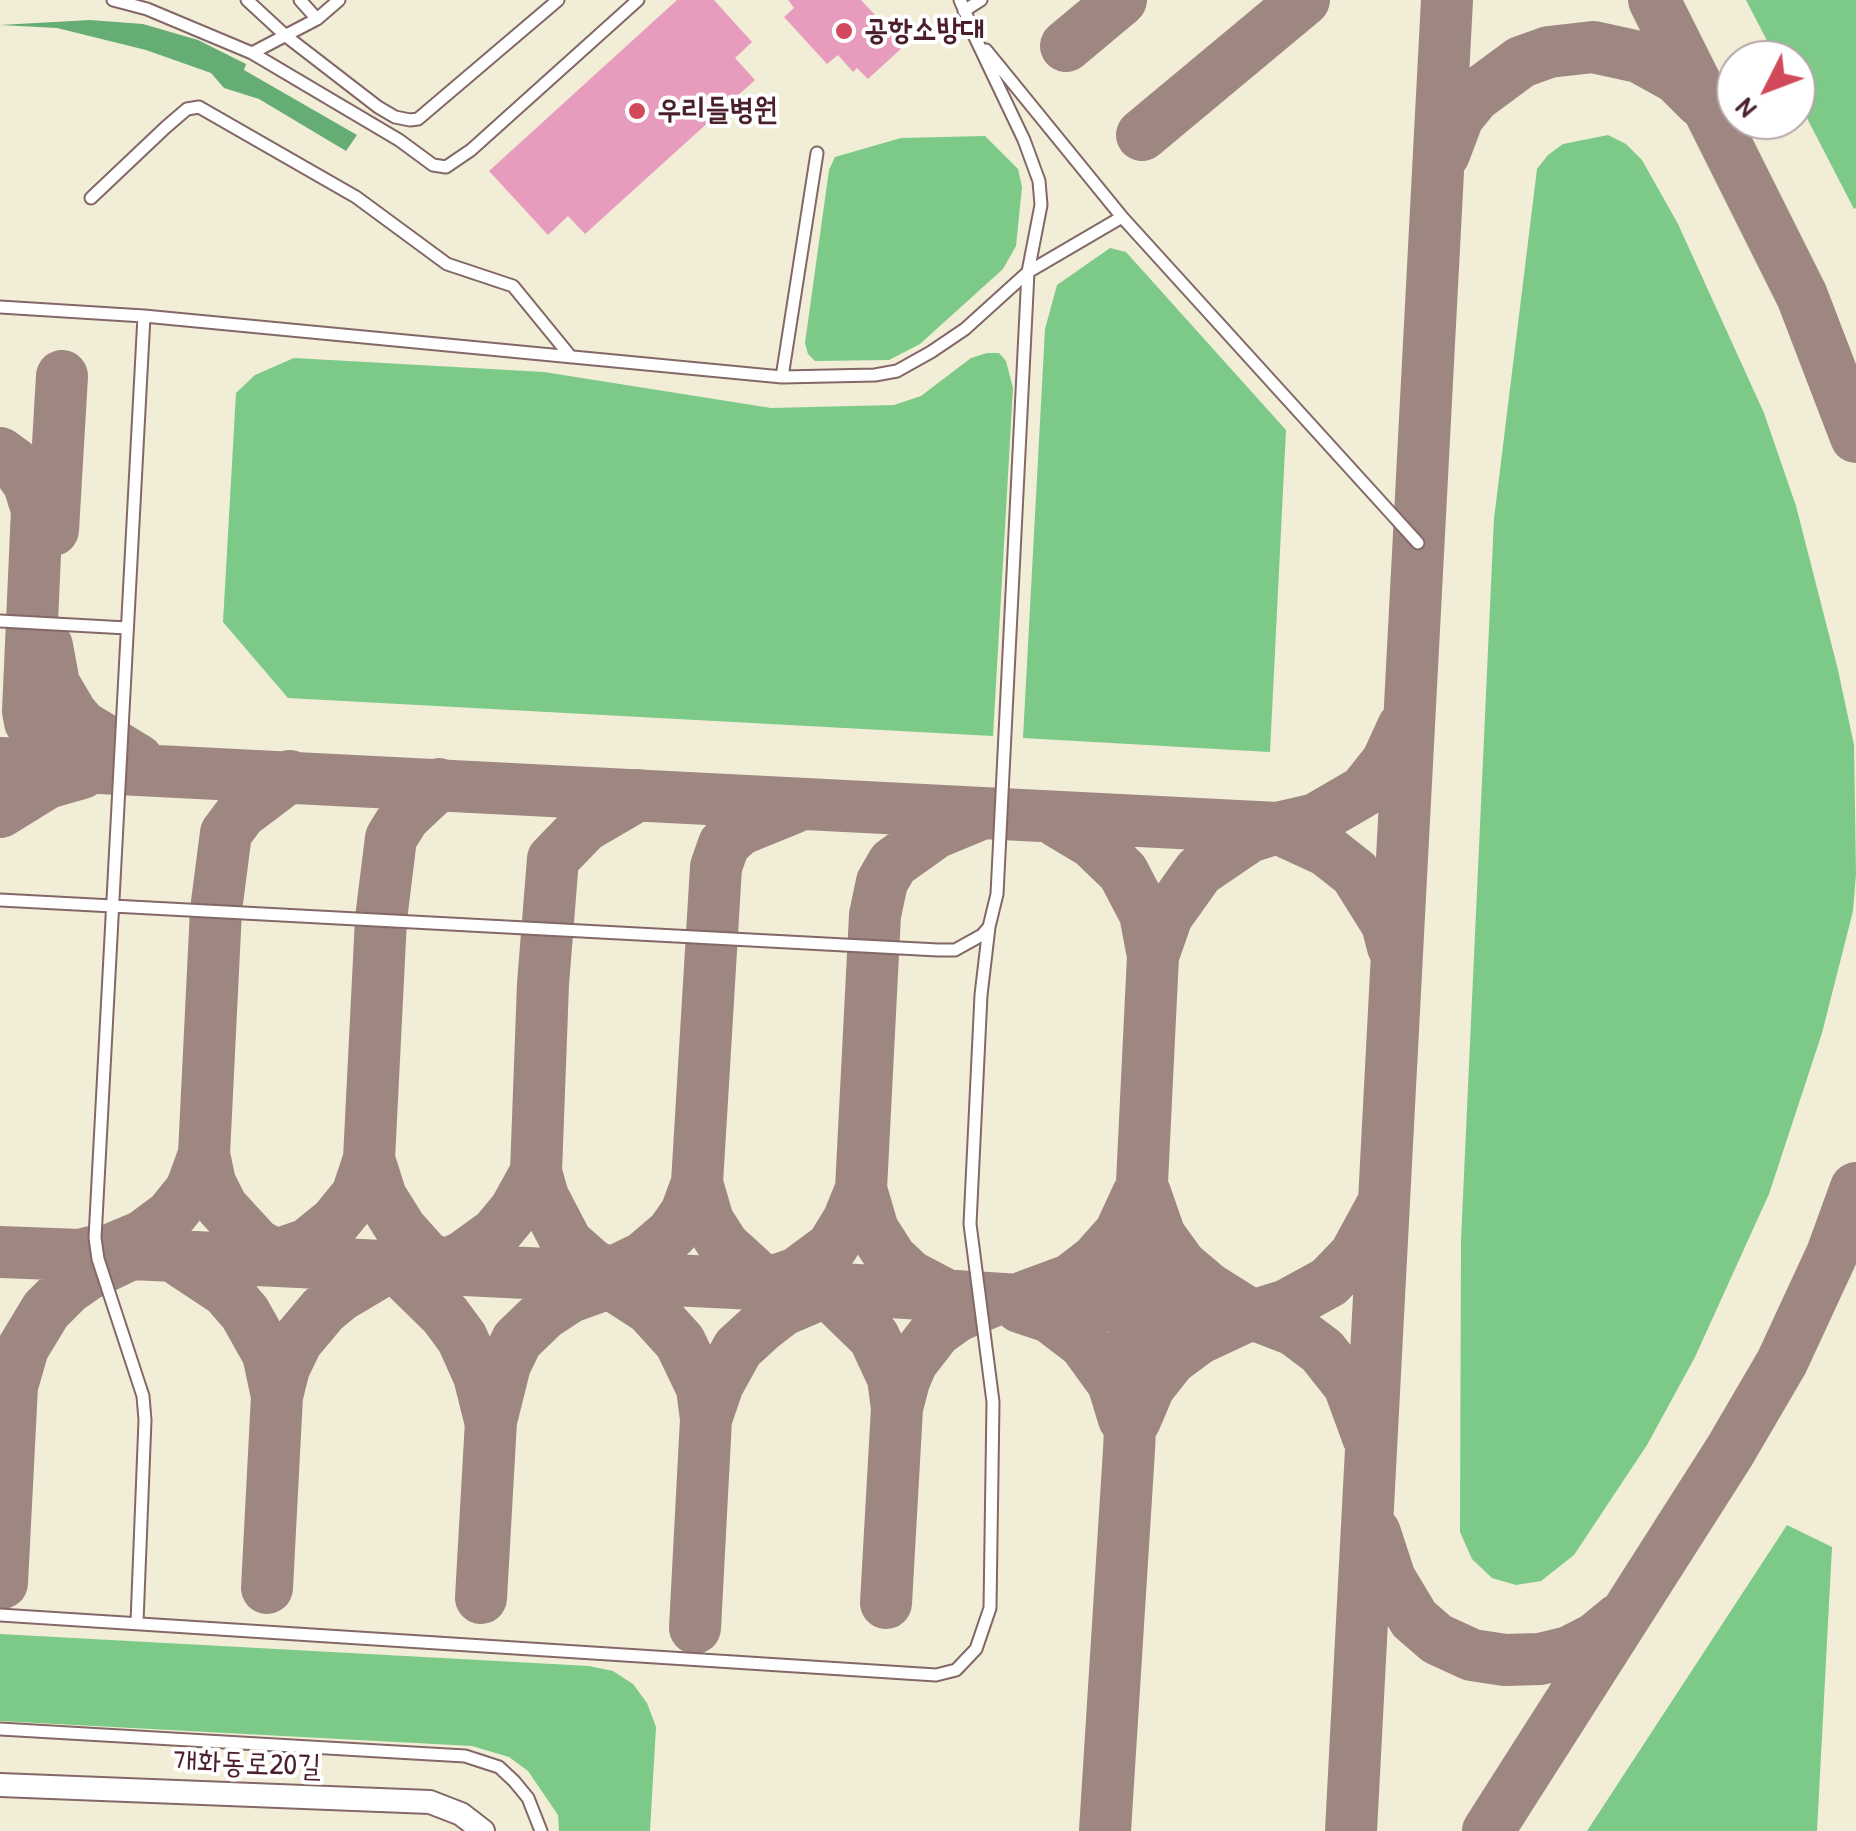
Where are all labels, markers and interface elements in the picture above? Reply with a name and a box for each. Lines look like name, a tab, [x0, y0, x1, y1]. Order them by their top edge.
place label: 공항소방대	[864, 13, 985, 49]
marker: 공항소방대	[833, 20, 855, 42]
north arrow	[1716, 40, 1816, 140]
text: N	[1726, 90, 1764, 127]
place label: 우리들병원	[657, 93, 778, 129]
marker: 우리들병원	[626, 100, 648, 122]
street label: 개화동로20길	[172, 1744, 322, 1786]

